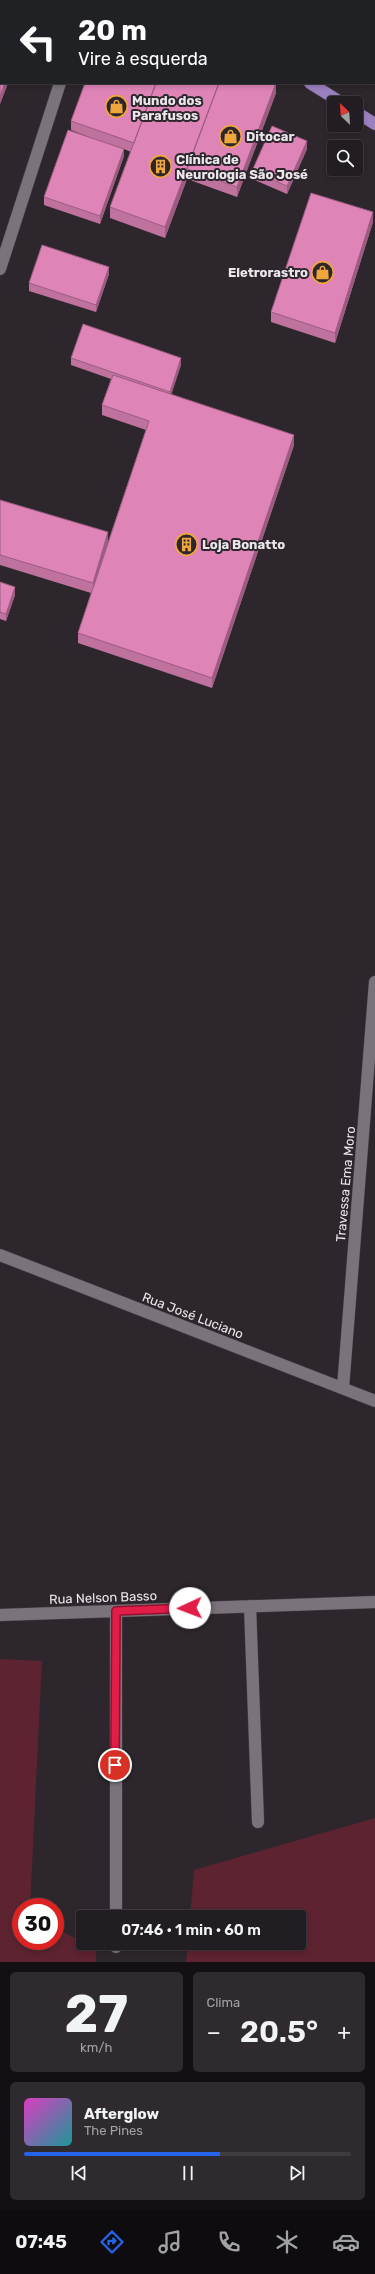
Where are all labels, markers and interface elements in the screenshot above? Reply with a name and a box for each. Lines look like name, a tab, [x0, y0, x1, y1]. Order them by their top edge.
text: 20 m	[78, 14, 147, 47]
icon: left	[12, 16, 64, 68]
text: Vire à esquerda	[78, 48, 208, 70]
place label: Mundo dos Parafusos	[132, 93, 202, 123]
shop icon: Mundo dos Parafusos	[103, 94, 129, 120]
north arrow	[327, 96, 363, 132]
map controls	[327, 96, 363, 176]
shop icon: Ditocar	[218, 123, 244, 149]
place label: Ditocar	[246, 129, 294, 144]
button: search	[327, 140, 363, 176]
place label: Clínica de Neurologia São José	[176, 152, 308, 182]
building icon: Clínica de Neurologia São José	[148, 153, 174, 179]
shop icon: Eletrorastro	[310, 259, 336, 285]
place label: Eletrorastro	[228, 265, 308, 280]
building icon: Loja Bonatto	[173, 531, 199, 557]
place label: Loja Bonatto	[202, 537, 285, 552]
street label: Travessa Ema Moro	[333, 1126, 358, 1243]
street label: Rua José Luciano	[140, 1289, 246, 1342]
position arrow	[169, 1587, 211, 1629]
street label: Rua Nelson Basso	[49, 1588, 157, 1607]
pin	[98, 1748, 132, 1782]
icon: arrive	[104, 1754, 126, 1776]
speed limit sign: 30	[12, 1898, 64, 1950]
text: 07:46 · 1 min · 60 m	[121, 1921, 261, 1939]
text: 27	[64, 1983, 128, 2045]
text: Clima	[207, 1995, 240, 2010]
text: 20.5°	[240, 2014, 318, 2050]
text: −	[207, 2019, 221, 2046]
text: +	[337, 2019, 351, 2046]
text: km/h	[80, 2040, 112, 2055]
text: Afterglow	[84, 2105, 159, 2123]
text: The Pines	[84, 2123, 143, 2138]
icon: previous	[68, 2162, 90, 2184]
icon: pause	[177, 2162, 199, 2184]
icon: next	[286, 2162, 308, 2184]
icon: directions	[98, 2228, 126, 2256]
icon: music	[156, 2228, 184, 2256]
icon: phone	[215, 2228, 243, 2256]
icon: climate	[273, 2228, 301, 2256]
icon: car	[332, 2228, 360, 2256]
text: 07:45	[15, 2231, 67, 2253]

